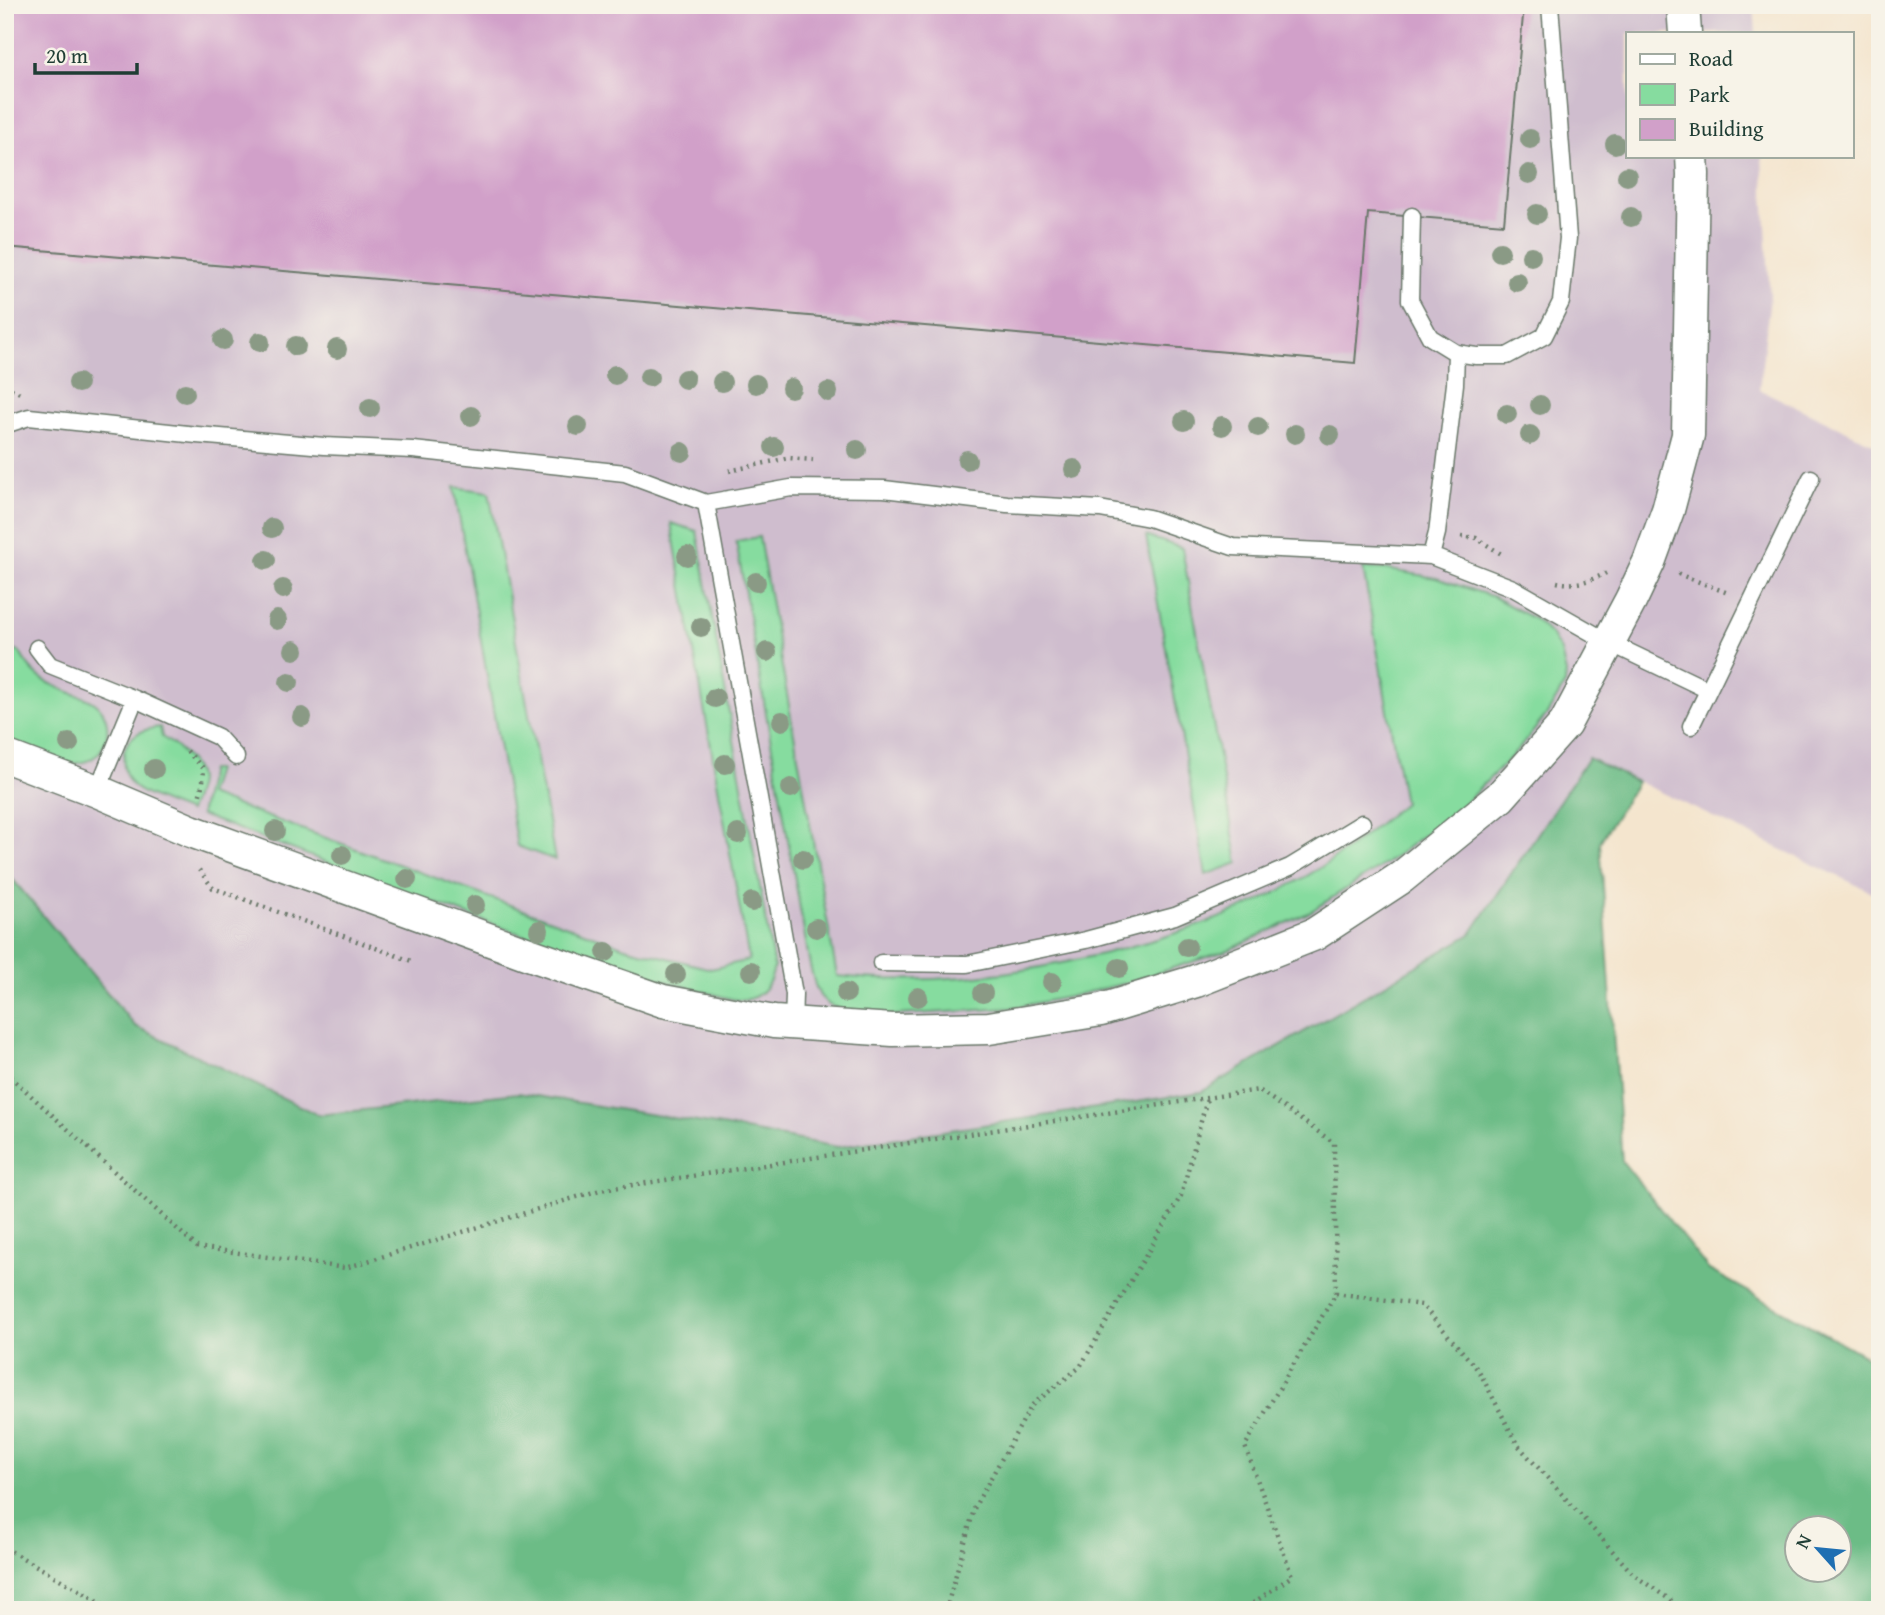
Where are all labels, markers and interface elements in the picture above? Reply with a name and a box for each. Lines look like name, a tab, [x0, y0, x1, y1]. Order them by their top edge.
scale bar	[35, 32, 136, 76]
legend	[1626, 32, 1854, 158]
text: 20 m	[46, 40, 88, 71]
text: Road	[1689, 43, 1734, 74]
text: Park	[1689, 79, 1730, 110]
text: Building	[1689, 113, 1764, 144]
north arrow	[1784, 1514, 1854, 1584]
text: N	[1787, 1529, 1818, 1553]

